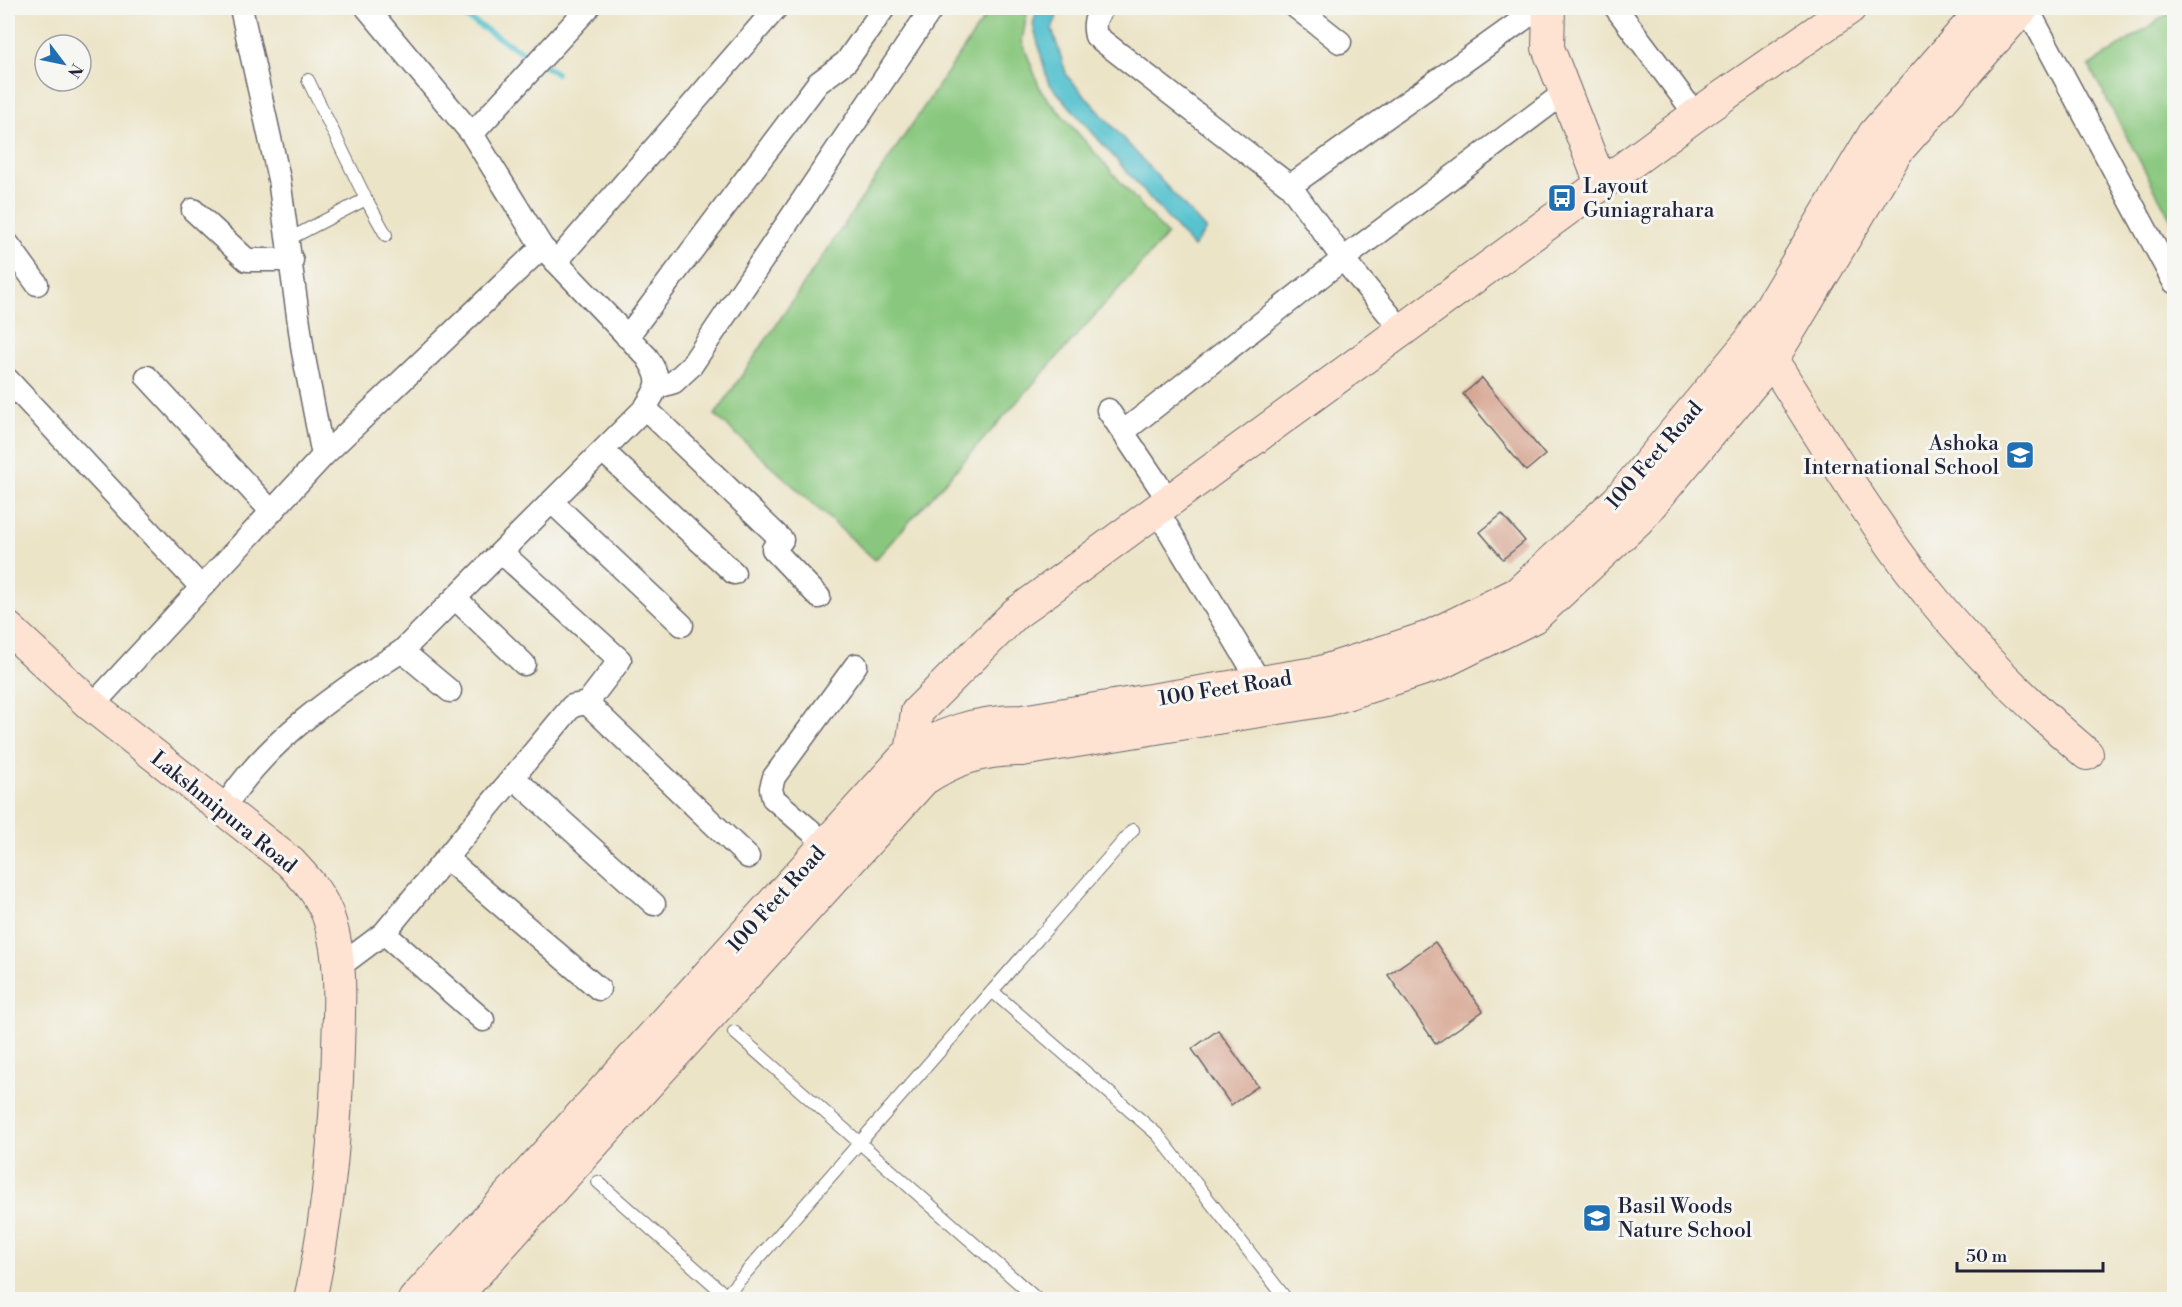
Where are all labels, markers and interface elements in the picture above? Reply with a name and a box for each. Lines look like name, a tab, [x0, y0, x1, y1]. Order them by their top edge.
north arrow	[33, 33, 93, 93]
text: N	[63, 60, 87, 81]
place label: Layout Guniagrahara	[1583, 174, 1715, 224]
bus stop icon: Layout Guniagrahara	[1546, 182, 1578, 214]
street label: 100 Feet Road	[1601, 396, 1709, 515]
place label: Ashoka International School	[1803, 431, 1999, 481]
school or university icon: Ashoka International School	[2004, 439, 2036, 471]
street label: 100 Feet Road	[1157, 666, 1294, 712]
street label: Lakshmipura Road	[145, 746, 302, 880]
street label: 100 Feet Road	[722, 841, 831, 958]
place label: Basil Woods Nature School	[1617, 1194, 1752, 1244]
school or university icon: Basil Woods Nature School	[1581, 1202, 1613, 1234]
scale bar	[1957, 1235, 2102, 1273]
text: 50 m	[1966, 1245, 2008, 1268]

